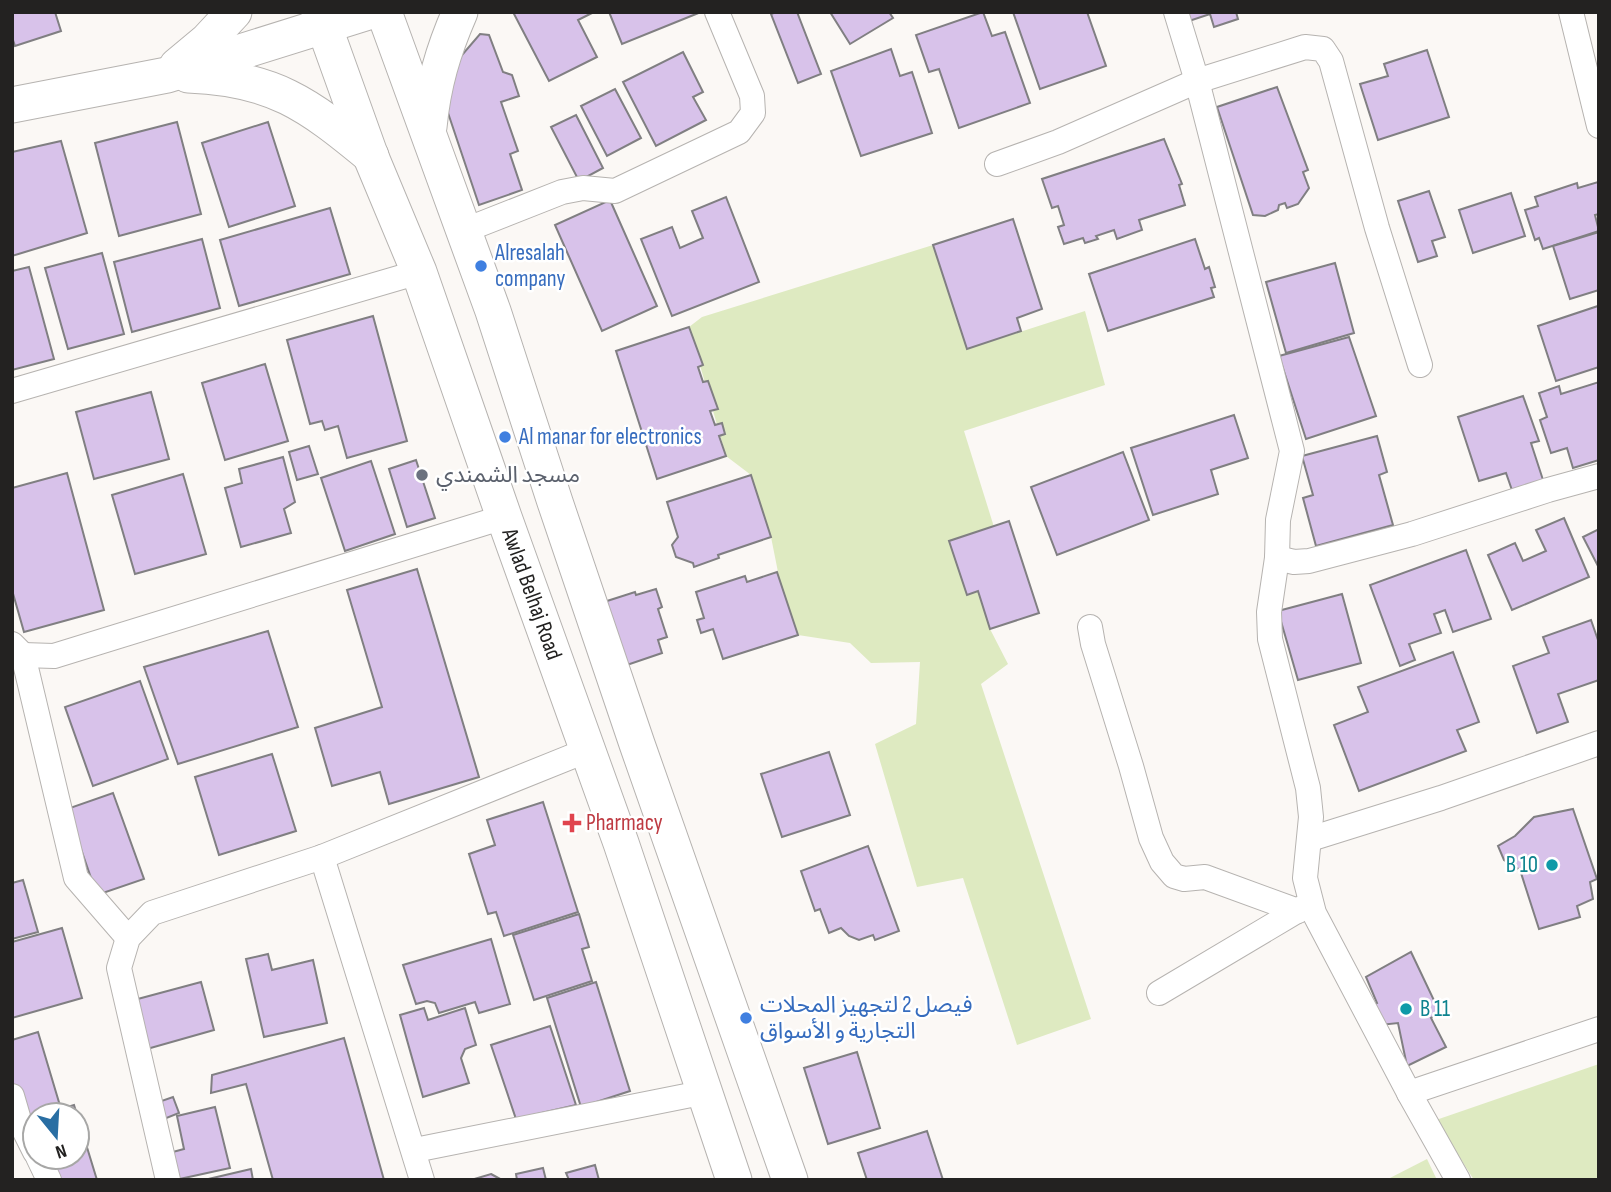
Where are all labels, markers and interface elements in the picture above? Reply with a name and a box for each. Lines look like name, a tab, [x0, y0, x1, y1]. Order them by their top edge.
place label: Alresalah company	[494, 239, 566, 293]
marker: Alresalah company	[473, 258, 489, 274]
place label: Al manar for electronics	[518, 423, 702, 451]
marker: Al manar for electronics	[497, 429, 513, 445]
place label: مسجد الشمندي	[436, 461, 580, 491]
marker: مسجد الشمندي	[414, 467, 430, 483]
street label: Awlad Belhaj Road	[495, 524, 568, 664]
place label: Pharmacy	[586, 809, 663, 837]
marker: Pharmacy	[564, 815, 580, 831]
place label: B 10	[1506, 851, 1538, 879]
marker: B 10	[1544, 857, 1560, 873]
place label: فيصل 2 لتجهيز المحلات التجارية و الأسواق	[760, 991, 973, 1045]
place label: B 11	[1420, 995, 1450, 1023]
marker: B 11	[1398, 1001, 1414, 1017]
marker: فيصل 2 لتجهيز المحلات التجارية و الأسواق	[738, 1010, 754, 1026]
north arrow	[21, 1101, 91, 1171]
text: N	[52, 1138, 69, 1163]

